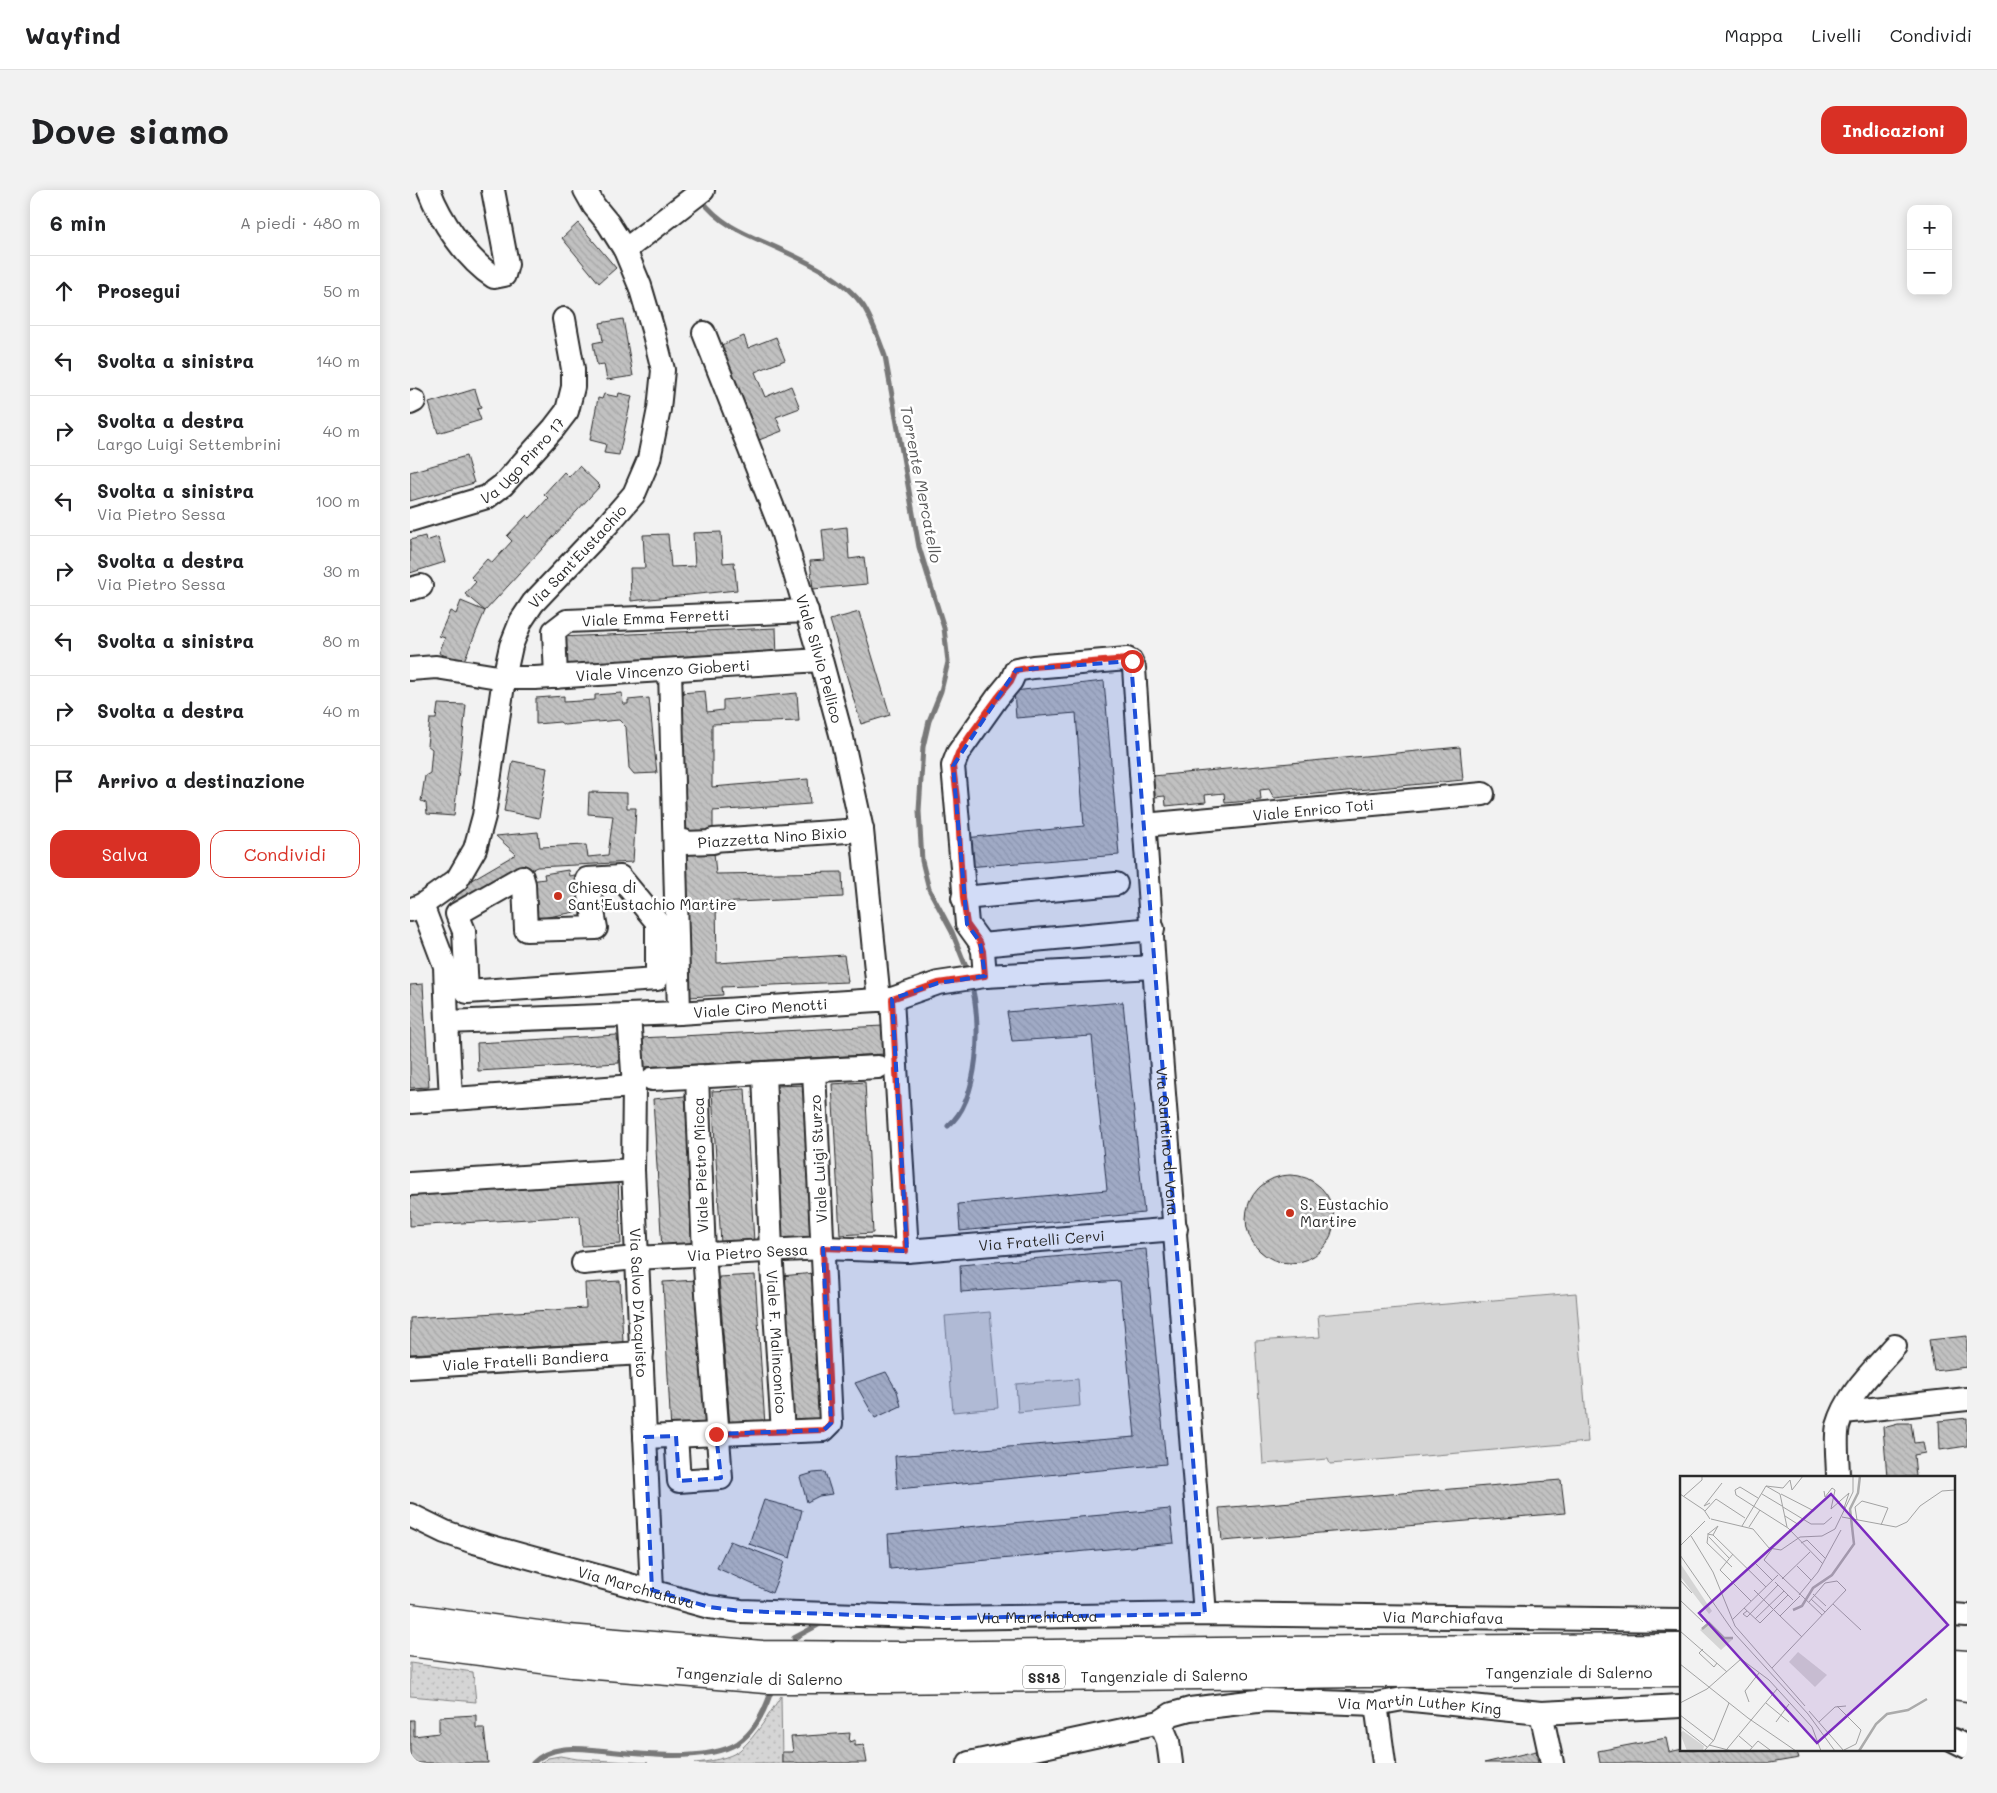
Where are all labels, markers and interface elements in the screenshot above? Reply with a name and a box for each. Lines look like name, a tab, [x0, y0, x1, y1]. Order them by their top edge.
text: Wayfind	[25, 19, 121, 50]
text: Mappa	[1724, 23, 1783, 47]
text: Livelli	[1811, 23, 1862, 47]
text: Condividi	[1890, 23, 1972, 47]
button: Indicazioni	[1821, 106, 1967, 154]
text: Dove siamo	[30, 107, 229, 153]
map controls	[1907, 205, 1952, 295]
button: +	[1907, 205, 1952, 250]
text: 6 min	[50, 209, 106, 236]
text: A piedi · 480 m	[240, 212, 360, 233]
button: −	[1907, 250, 1952, 295]
icon: ahead	[50, 277, 78, 305]
text: Prosegui	[97, 278, 181, 303]
text: 50 m	[323, 280, 360, 301]
icon: left	[50, 347, 78, 375]
text: Svolta a sinistra	[97, 348, 254, 373]
text: 140 m	[316, 350, 360, 371]
water label: Torrente Mercatello	[896, 404, 948, 565]
text: Svolta a destra	[97, 408, 244, 433]
street label: Va Ugo Pirro 17	[478, 413, 569, 508]
icon: right	[50, 417, 78, 445]
text: 40 m	[323, 420, 360, 441]
text: Largo Luigi Settembrini	[97, 433, 281, 454]
text: Svolta a sinistra	[97, 478, 254, 503]
icon: left	[50, 487, 78, 515]
text: 100 m	[315, 490, 360, 511]
street label: Via Sant'Eustachio	[523, 500, 631, 612]
text: Via Pietro Sessa	[97, 503, 226, 524]
text: Svolta a destra	[97, 548, 244, 573]
icon: right	[50, 557, 78, 585]
text: 30 m	[323, 560, 360, 581]
text: Via Pietro Sessa	[97, 573, 226, 594]
street label: Viale Silvio Pellico	[792, 592, 848, 725]
street label: Viale Emma Ferretti	[581, 604, 730, 630]
icon: left	[50, 627, 78, 655]
text: Svolta a sinistra	[97, 628, 254, 653]
text: 80 m	[323, 630, 360, 651]
route start	[1121, 650, 1144, 673]
street label: Viale Vincenzo Gioberti	[575, 654, 751, 685]
icon: right	[50, 697, 78, 725]
text: Svolta a destra	[97, 698, 244, 723]
text: 40 m	[323, 700, 360, 721]
icon: arrive	[50, 767, 78, 795]
text: Arrivo a destinazione	[97, 768, 305, 793]
street label: Viale Enrico Toti	[1252, 794, 1375, 825]
street label: Piazzetta Nino Bixio	[697, 822, 847, 852]
button: Salva	[50, 830, 200, 878]
button: Condividi	[210, 830, 360, 878]
place label: Chiesa di Sant'Eustachio Martire	[568, 877, 736, 914]
marker: Chiesa di Sant'Eustachio Martire	[552, 890, 564, 902]
street label: Viale Ciro Menotti	[693, 993, 828, 1022]
street label: Via Quintino di Vona	[1152, 1066, 1184, 1217]
street label: Viale Luigi Sturzo	[805, 1094, 831, 1224]
street label: Viale Pietro Micca	[688, 1097, 712, 1233]
place label: S. Eustachio Martire	[1300, 1194, 1389, 1231]
marker: S. Eustachio Martire	[1284, 1207, 1296, 1219]
street label: Via Fratelli Cervi	[978, 1225, 1105, 1255]
street label: Via Salvo D'Acquisto	[626, 1227, 652, 1378]
street label: Via Pietro Sessa	[687, 1239, 809, 1265]
street label: Viale F. Malinconico	[762, 1269, 792, 1414]
street label: Viale Fratelli Bandiera	[442, 1345, 610, 1375]
route end	[705, 1423, 728, 1446]
inset map	[1680, 1476, 1954, 1750]
street label: Via Marchiafava	[575, 1561, 697, 1613]
street label: Via Marchiafava	[977, 1606, 1098, 1628]
street label: Via Marchiafava	[1383, 1606, 1504, 1628]
street label: Tangenziale di Salerno	[675, 1662, 843, 1689]
street label: Tangenziale di Salerno	[1485, 1662, 1653, 1683]
street label: Tangenziale di Salerno	[1080, 1664, 1248, 1687]
road number: SS18	[1023, 1665, 1065, 1688]
street label: Via Martin Luther King	[1337, 1689, 1503, 1719]

